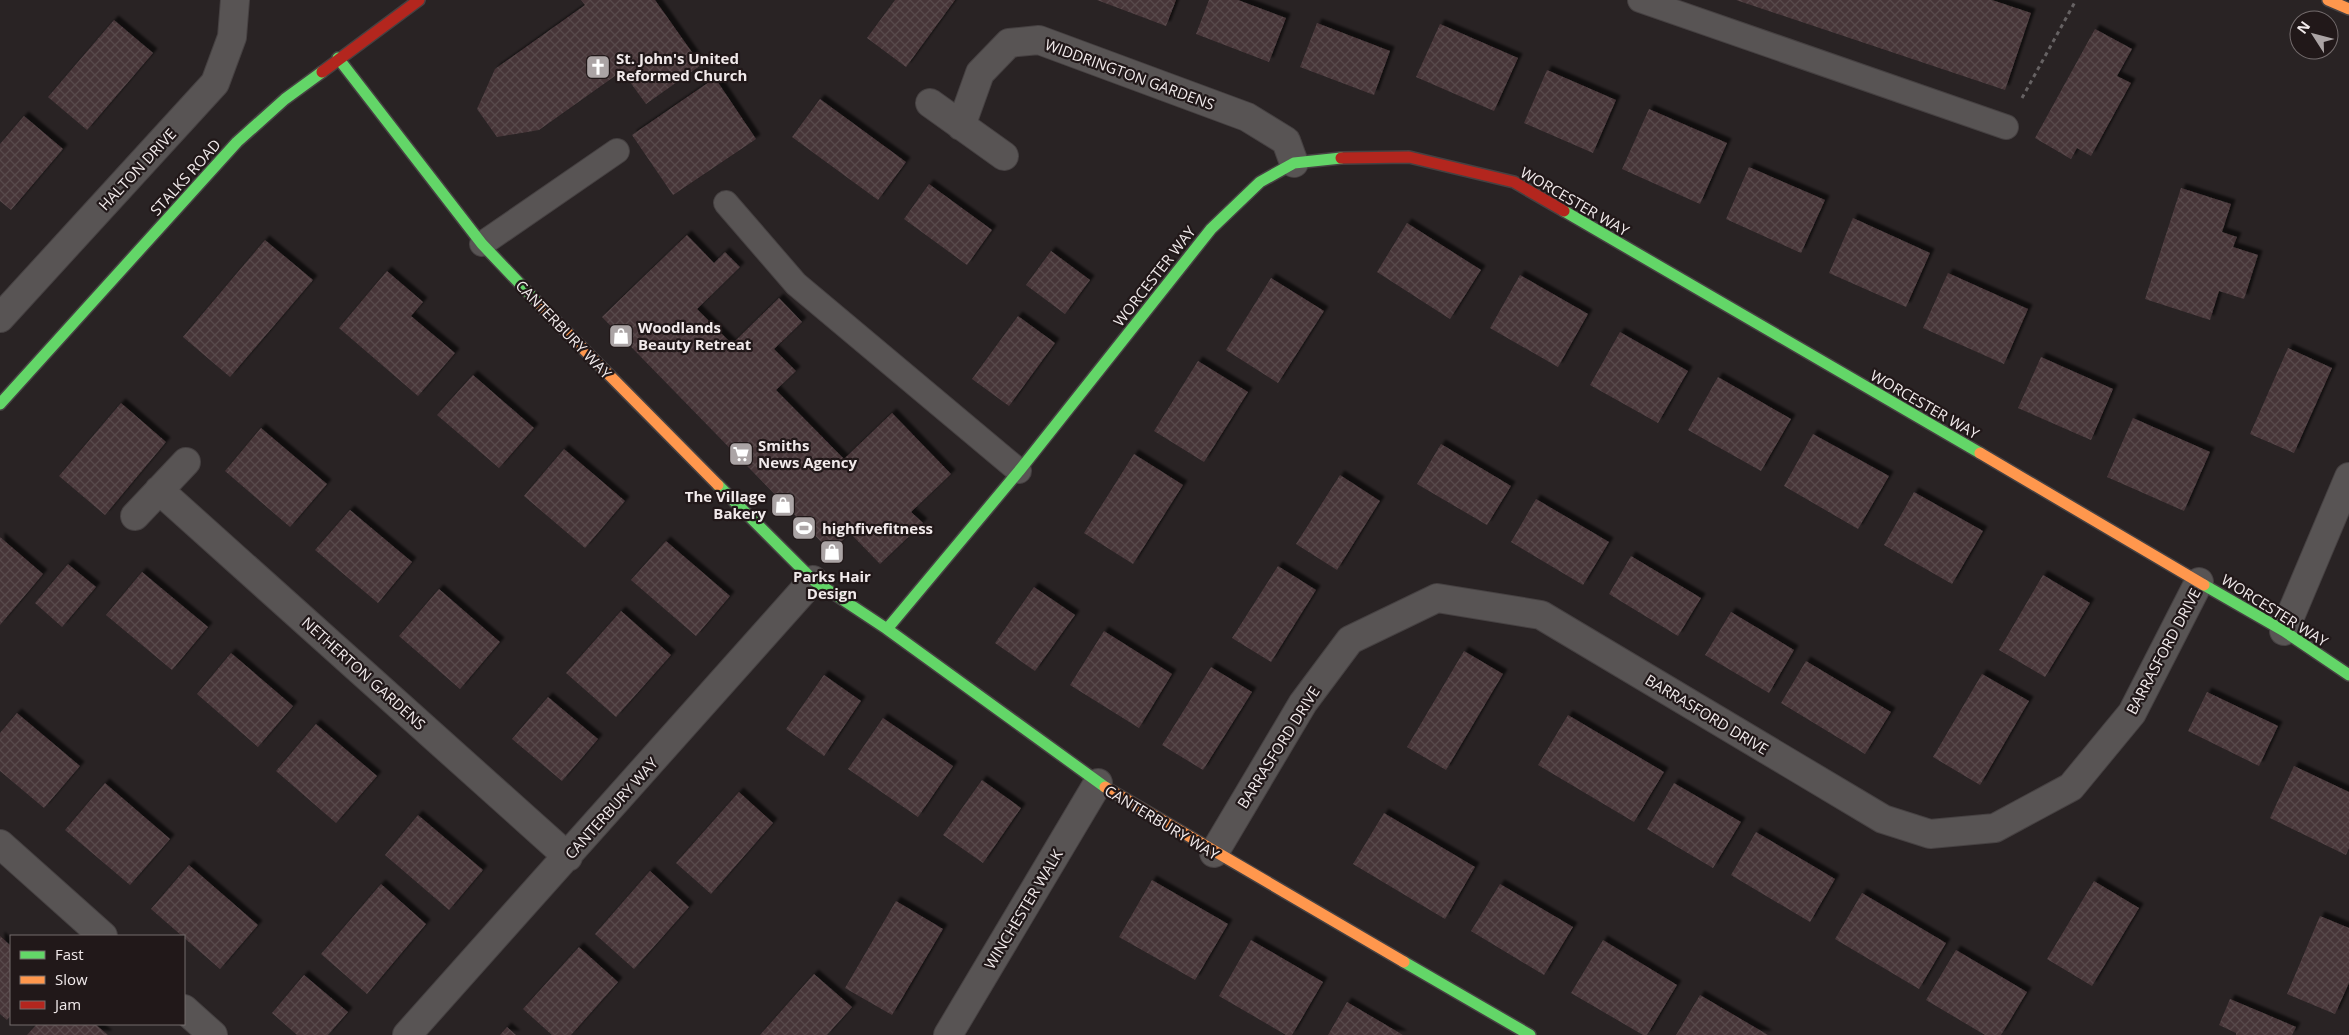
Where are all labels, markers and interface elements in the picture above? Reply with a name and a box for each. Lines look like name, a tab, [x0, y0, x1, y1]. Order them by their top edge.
north arrow	[2289, 10, 2339, 60]
text: N	[2292, 17, 2314, 37]
street label: WIDDRINGTON GARDENS	[1042, 34, 1218, 114]
place label: St. John's United Reformed Church	[616, 48, 747, 85]
church icon: St. John's United Reformed Church	[585, 54, 611, 80]
street label: HALTON DRIVE	[94, 124, 180, 214]
street label: STALKS ROAD	[145, 134, 225, 220]
street label: WORCESTER WAY	[1517, 162, 1633, 241]
street label: WORCESTER WAY	[1108, 221, 1200, 330]
street label: CANTERBURY WAY	[512, 275, 617, 383]
place label: Woodlands Beauty Retreat	[638, 317, 752, 354]
shop icon: Woodlands Beauty Retreat	[608, 323, 634, 349]
street label: WORCESTER WAY	[1867, 365, 1983, 444]
place label: Smiths News Agency	[758, 435, 858, 472]
supermarket icon: Smiths News Agency	[728, 441, 754, 467]
place label: The Village Bakery	[685, 486, 766, 523]
shop icon: The Village Bakery	[770, 492, 796, 518]
sports icon: highfivefitness	[791, 515, 817, 541]
place label: highfivefitness	[822, 518, 933, 538]
shop icon: Parks Hair Design	[819, 539, 845, 565]
place label: Parks Hair Design	[793, 566, 871, 603]
street label: WORCESTER WAY	[2218, 569, 2333, 651]
street label: BARRASFORD DRIVE	[2121, 584, 2205, 718]
street label: NETHERTON GARDENS	[298, 612, 430, 734]
street label: BARRASFORD DRIVE	[1642, 669, 1772, 759]
street label: BARRASFORD DRIVE	[1232, 682, 1324, 812]
street label: CANTERBURY WAY	[560, 753, 662, 863]
street label: CANTERBURY WAY	[1101, 780, 1223, 864]
street label: WINCHESTER WALK	[979, 845, 1067, 973]
legend	[10, 935, 185, 1025]
text: Fast	[55, 944, 84, 964]
text: Slow	[55, 969, 88, 989]
text: Jam	[53, 994, 81, 1014]

